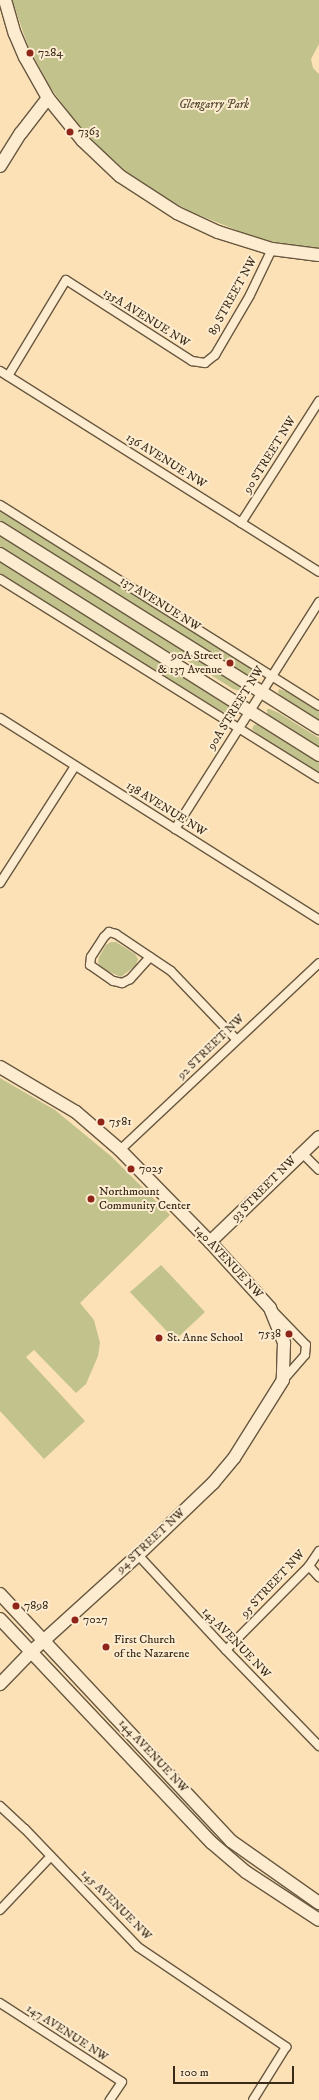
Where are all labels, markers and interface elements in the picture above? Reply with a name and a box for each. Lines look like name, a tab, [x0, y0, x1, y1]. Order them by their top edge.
place label: 7284	[38, 46, 63, 60]
marker: 7284	[25, 48, 35, 58]
park label: Glengarry Park	[179, 98, 249, 112]
place label: 7363	[78, 125, 100, 139]
marker: 7363	[65, 127, 75, 137]
street label: 89 STREET NW	[206, 254, 260, 338]
street label: 135A AVENUE NW	[100, 286, 192, 350]
street label: 90 STREET NW	[241, 414, 299, 496]
street label: 136 AVENUE NW	[123, 430, 209, 492]
street label: 137 AVENUE NW	[117, 573, 203, 635]
place label: 90A Street & 137 Avenue	[158, 649, 222, 677]
marker: 90A Street & 137 Avenue	[225, 658, 235, 668]
street label: 90A STREET NW	[205, 664, 267, 752]
street label: 138 AVENUE NW	[123, 779, 209, 839]
street label: 92 STREET NW	[175, 1011, 247, 1083]
place label: 7581	[109, 1115, 132, 1129]
marker: 7581	[96, 1117, 106, 1127]
street label: 93 STREET NW	[229, 1154, 299, 1224]
place label: 7025	[139, 1162, 164, 1176]
marker: 7025	[126, 1164, 136, 1174]
place label: Northmount Community Center	[99, 1185, 190, 1213]
marker: Northmount Community Center	[86, 1194, 96, 1204]
street label: 140 AVENUE NW	[190, 1222, 266, 1302]
place label: 7538	[258, 1327, 281, 1341]
marker: 7538	[284, 1329, 294, 1339]
place label: St. Anne School	[167, 1331, 243, 1345]
marker: St. Anne School	[154, 1333, 164, 1343]
street label: 94 STREET NW	[114, 1506, 188, 1576]
street label: 95 STREET NW	[238, 1547, 308, 1621]
place label: 7898	[24, 1599, 48, 1613]
marker: 7898	[11, 1601, 21, 1611]
street label: 143 AVENUE NW	[199, 1605, 273, 1681]
place label: 7027	[83, 1613, 108, 1627]
marker: 7027	[70, 1615, 80, 1625]
place label: First Church of the Nazarene	[114, 1633, 189, 1661]
marker: First Church of the Nazarene	[101, 1642, 111, 1652]
street label: 144 AVENUE NW	[115, 1716, 191, 1796]
street label: 145 AVENUE NW	[78, 1867, 154, 1943]
street label: 147 AVENUE NW	[24, 2001, 110, 2065]
scale bar	[175, 2058, 296, 2084]
text: 100 m	[180, 2065, 209, 2080]

